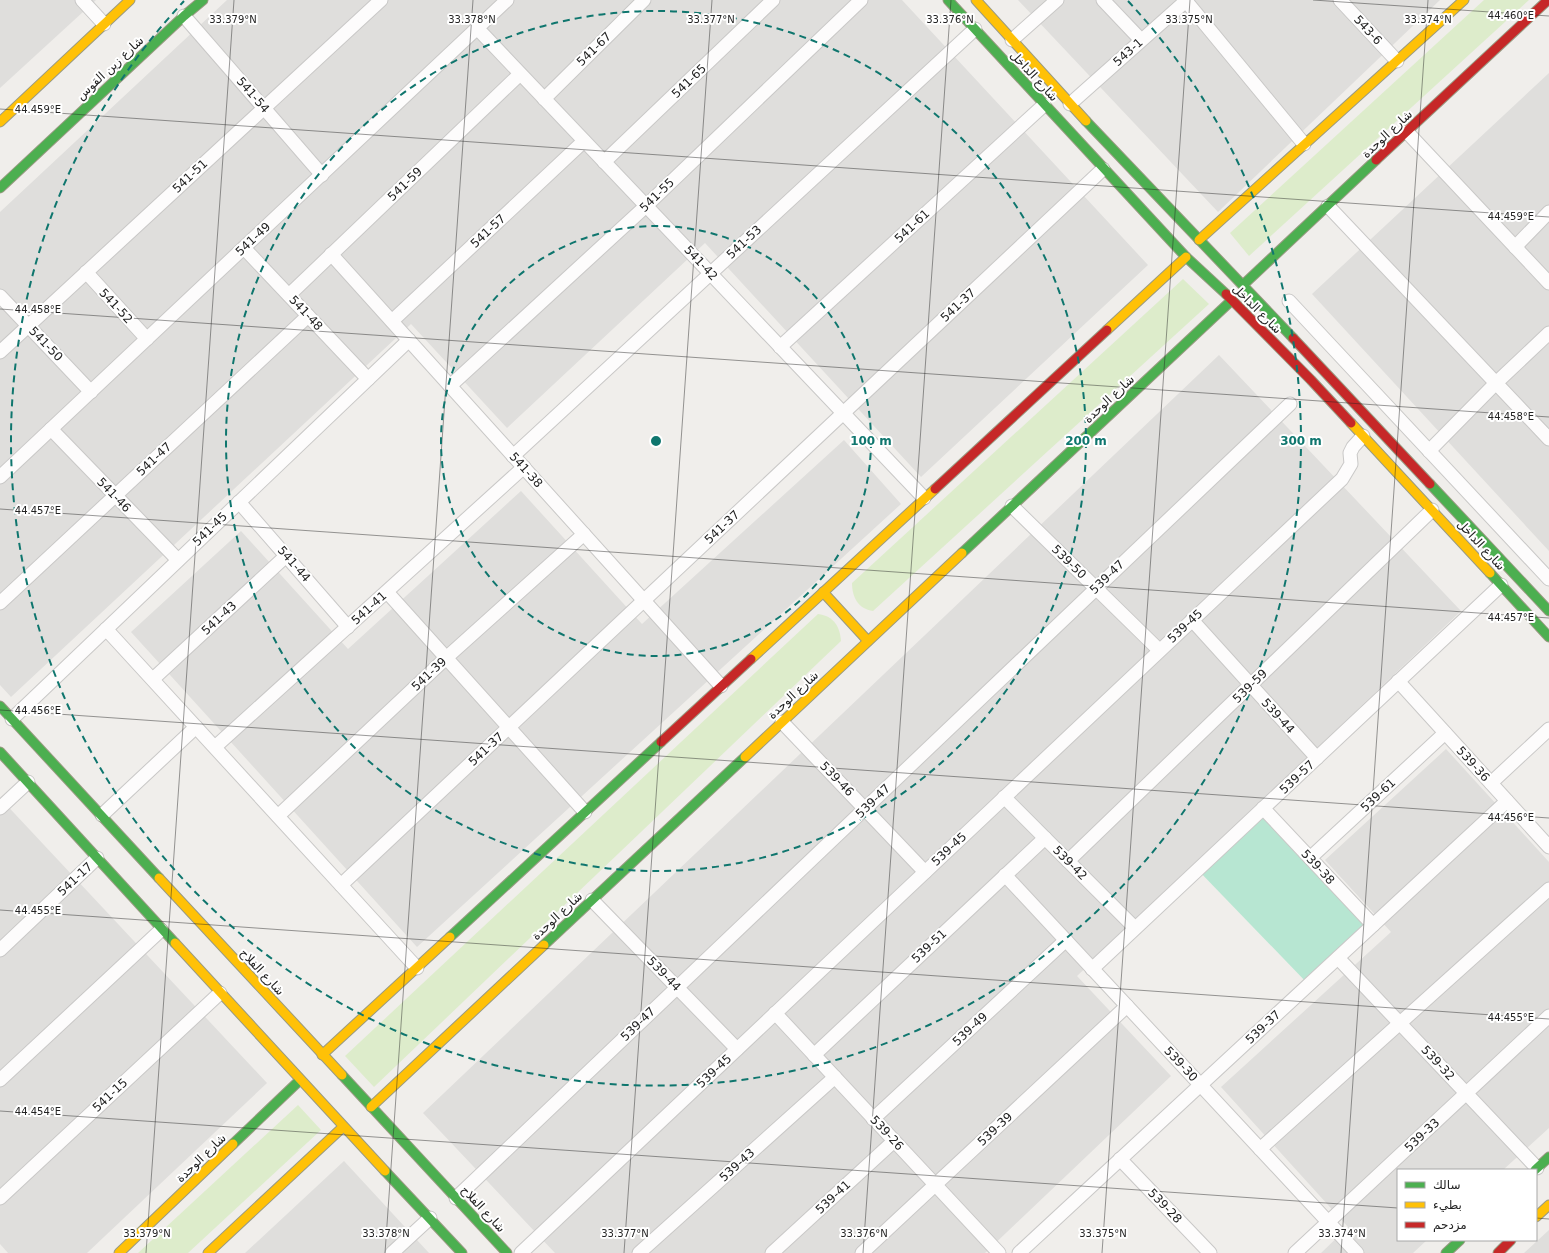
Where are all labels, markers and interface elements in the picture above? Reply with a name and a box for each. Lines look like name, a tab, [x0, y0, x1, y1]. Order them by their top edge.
text: 44.460°E	[1488, 10, 1534, 21]
street label: 543-6	[1351, 12, 1385, 48]
text: 33.379°N	[209, 14, 257, 25]
text: 33.378°N	[448, 14, 496, 25]
text: 33.377°N	[687, 14, 735, 25]
text: 33.376°N	[926, 14, 974, 25]
text: 33.375°N	[1165, 14, 1213, 25]
text: 33.374°N	[1404, 14, 1452, 25]
street label: 541-67	[574, 29, 614, 69]
street label: شارع زين القوس	[74, 33, 147, 103]
street label: 543-1	[1110, 35, 1146, 69]
street label: شارع الداخل	[1006, 48, 1061, 105]
street label: 541-65	[669, 61, 709, 101]
street label: 541-54	[234, 74, 272, 116]
text: 44.459°E	[15, 104, 61, 115]
street label: شارع الوحدة	[1359, 107, 1416, 162]
street label: 541-51	[170, 156, 210, 196]
street label: 541-59	[385, 164, 425, 204]
street label: 541-55	[637, 175, 677, 215]
street label: 541-61	[892, 206, 932, 246]
street label: 541-57	[468, 211, 508, 251]
text: 44.459°E	[1488, 211, 1534, 222]
street label: 541-49	[233, 219, 273, 259]
street label: 541-53	[724, 222, 764, 262]
street label: 541-42	[681, 243, 721, 283]
street label: شارع الداخل	[1229, 282, 1284, 337]
street label: 541-37	[938, 285, 978, 325]
street label: 541-52	[96, 286, 136, 326]
street label: 541-48	[286, 293, 326, 333]
text: 44.458°E	[15, 304, 61, 315]
street label: 541-50	[26, 324, 66, 364]
street label: شارع الوحدة	[1081, 372, 1138, 427]
text: 44.458°E	[1488, 411, 1534, 422]
centre of rings	[649, 434, 663, 448]
text: 100 m	[850, 434, 892, 448]
text: 200 m	[1065, 434, 1107, 448]
text: 300 m	[1280, 434, 1322, 448]
street label: 541-47	[134, 439, 174, 479]
street label: 541-38	[507, 450, 545, 490]
street label: 541-46	[94, 475, 134, 515]
text: 44.457°E	[15, 505, 61, 516]
street label: 541-37	[702, 507, 742, 547]
street label: 541-45	[190, 509, 230, 549]
street label: شارع الداخل	[1453, 517, 1508, 574]
street label: 539-50	[1049, 542, 1089, 582]
street label: 541-44	[275, 543, 313, 585]
street label: 539-47	[1087, 557, 1127, 597]
street label: 541-41	[349, 589, 389, 627]
street label: 541-43	[199, 598, 239, 638]
street label: 539-45	[1165, 606, 1205, 646]
text: 44.457°E	[1488, 612, 1534, 623]
street label: 541-39	[409, 654, 449, 694]
street label: 539-59	[1230, 666, 1270, 706]
street label: شارع الوحدة	[765, 668, 822, 723]
street label: 539-44	[1259, 696, 1297, 736]
text: 44.456°E	[15, 705, 61, 716]
street label: 541-37	[466, 729, 506, 769]
street label: 539-36	[1454, 744, 1492, 784]
street label: 539-57	[1277, 757, 1317, 797]
street label: 539-46	[817, 759, 857, 799]
street label: 539-61	[1358, 775, 1398, 815]
street label: 539-47	[853, 781, 893, 821]
text: 44.456°E	[1488, 812, 1534, 823]
street label: 539-45	[929, 829, 969, 869]
street label: 539-42	[1050, 843, 1090, 883]
street label: 539-38	[1298, 847, 1338, 887]
street label: 541-17	[55, 859, 95, 899]
street label: شارع الوحدة	[529, 889, 586, 944]
text: 44.455°E	[15, 905, 61, 916]
street label: 539-51	[909, 926, 949, 966]
street label: شارع الفلاح	[236, 946, 287, 999]
street label: 539-44	[644, 954, 684, 994]
street label: 539-47	[618, 1004, 658, 1044]
street label: 539-37	[1243, 1007, 1283, 1047]
street label: 539-49	[950, 1009, 990, 1049]
text: 44.455°E	[1488, 1012, 1534, 1023]
street label: 539-32	[1418, 1043, 1458, 1083]
street label: 539-30	[1161, 1044, 1201, 1084]
street label: 539-45	[694, 1051, 734, 1091]
street label: 541-15	[90, 1075, 130, 1115]
text: 44.454°E	[15, 1106, 61, 1117]
street label: 539-39	[975, 1109, 1015, 1149]
street label: 539-26	[867, 1113, 907, 1153]
street label: 539-33	[1402, 1115, 1442, 1155]
street label: شارع الوحدة	[173, 1131, 229, 1186]
street label: 539-43	[717, 1146, 757, 1184]
legend	[1397, 1169, 1537, 1241]
street label: 539-41	[813, 1177, 853, 1217]
text: سالك	[1433, 1178, 1460, 1192]
street label: شارع الفلاح	[457, 1183, 508, 1236]
street label: 539-28	[1145, 1186, 1185, 1226]
text: بطيء	[1433, 1198, 1462, 1212]
text: مزدحم	[1433, 1218, 1467, 1233]
text: 33.379°N	[123, 1228, 171, 1239]
text: 33.378°N	[362, 1228, 410, 1239]
text: 33.377°N	[601, 1228, 649, 1239]
text: 33.376°N	[840, 1228, 888, 1239]
text: 33.375°N	[1079, 1228, 1127, 1239]
text: 33.374°N	[1318, 1228, 1366, 1239]

